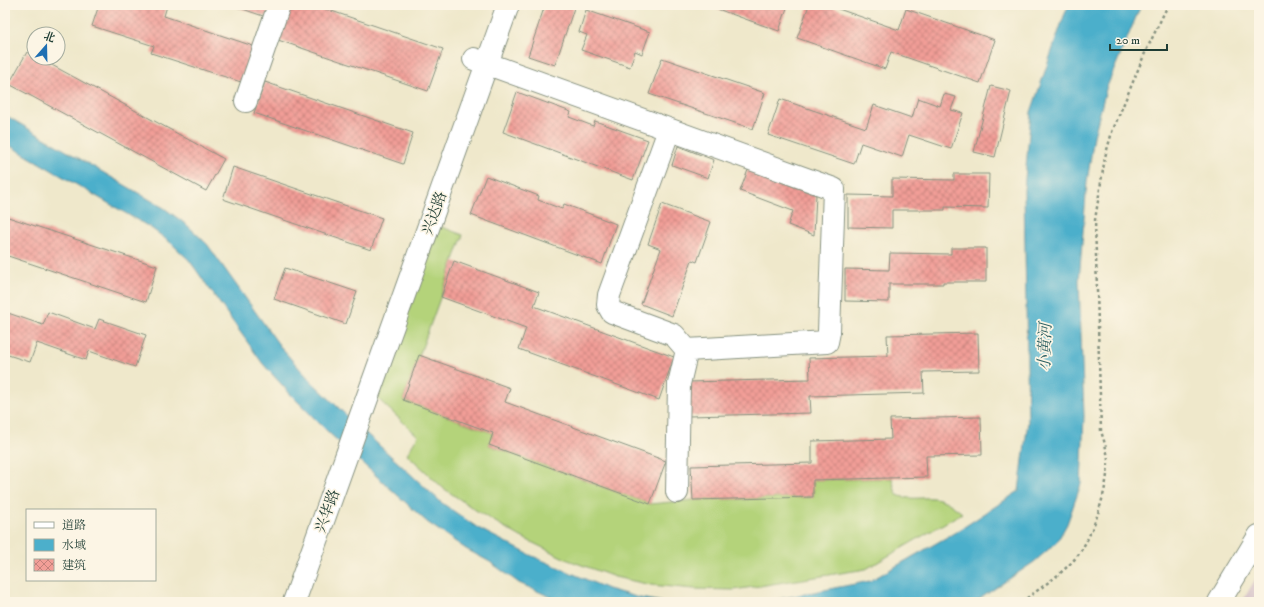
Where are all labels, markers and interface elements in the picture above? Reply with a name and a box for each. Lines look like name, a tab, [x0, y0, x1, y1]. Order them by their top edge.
north arrow	[26, 26, 66, 66]
scale bar	[1110, 26, 1167, 52]
text: 北	[42, 29, 57, 46]
text: 20 m	[1116, 33, 1140, 48]
street label: 兴达路	[418, 189, 451, 238]
water label: 小黄河	[1034, 320, 1056, 371]
street label: 兴华路	[311, 487, 344, 536]
legend	[26, 509, 156, 581]
text: 道路	[62, 518, 86, 533]
text: 水域	[62, 538, 86, 553]
text: 建筑	[62, 558, 86, 573]

